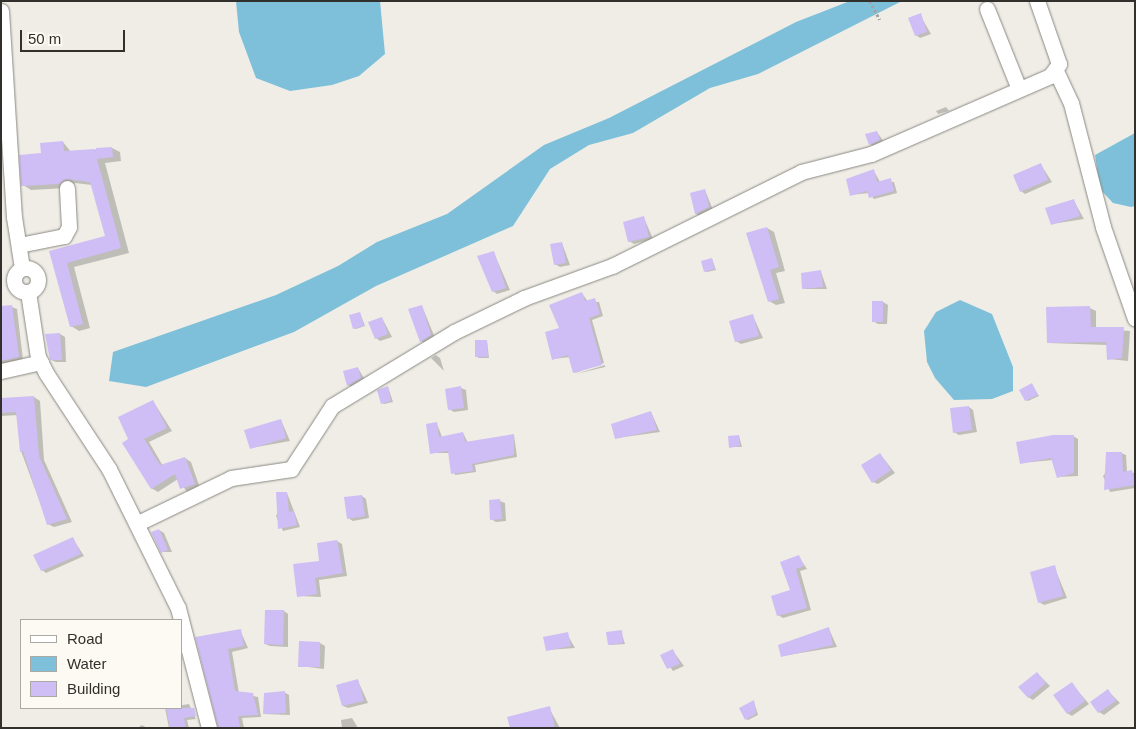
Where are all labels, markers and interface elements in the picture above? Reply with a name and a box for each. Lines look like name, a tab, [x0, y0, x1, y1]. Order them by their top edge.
scale bar	[22, 20, 128, 52]
text: 50 m	[28, 30, 61, 47]
legend	[20, 619, 182, 709]
text: Road	[67, 630, 103, 647]
text: Water	[67, 655, 106, 672]
text: Building	[67, 680, 120, 697]

